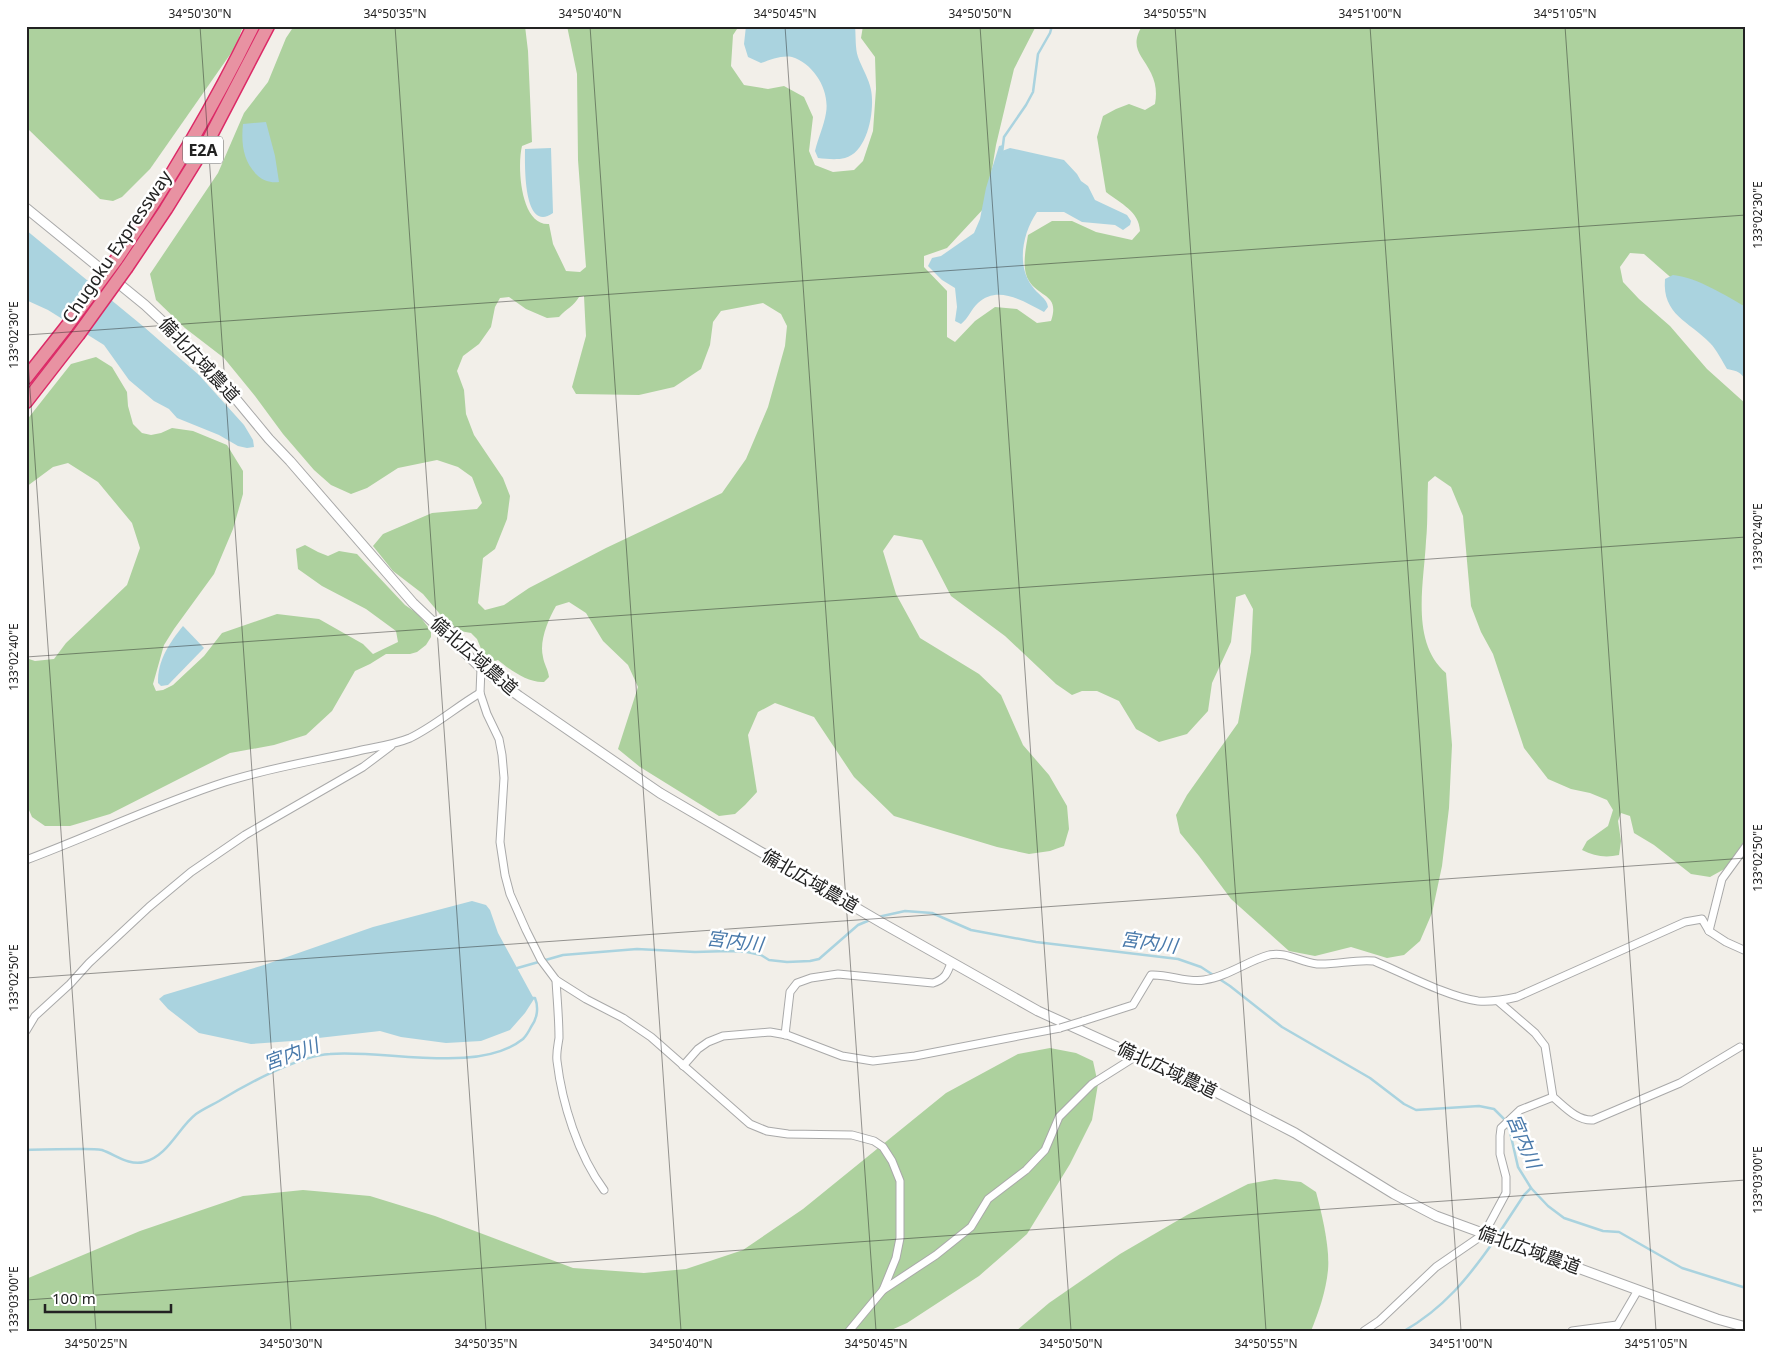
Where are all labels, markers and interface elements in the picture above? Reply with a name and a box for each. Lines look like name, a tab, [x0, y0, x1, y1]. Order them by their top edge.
text: 34°50'30"N	[168, 5, 232, 22]
text: 34°50'35"N	[363, 5, 427, 22]
text: 34°50'40"N	[558, 5, 622, 22]
text: 34°50'45"N	[753, 5, 817, 22]
text: 34°50'50"N	[948, 5, 1012, 22]
text: 34°50'55"N	[1143, 5, 1207, 22]
text: 34°51'00"N	[1338, 5, 1402, 22]
text: 34°51'05"N	[1533, 5, 1597, 22]
road number: E2A	[183, 136, 223, 164]
street label: Chugoku Expressway	[56, 165, 177, 328]
text: 133°02'30"E	[1749, 181, 1766, 249]
text: 133°02'30"E	[5, 301, 22, 369]
street label: 備北広域農道	[154, 312, 245, 407]
text: 133°02'40"E	[1749, 503, 1766, 571]
street label: 備北広域農道	[426, 611, 523, 700]
text: 133°02'40"E	[5, 623, 22, 691]
text: 133°02'50"E	[1749, 824, 1766, 892]
street label: 備北広域農道	[758, 843, 863, 918]
water label: 宮内川	[705, 925, 767, 958]
water label: 宮内川	[1119, 925, 1181, 959]
text: 133°02'50"E	[5, 944, 22, 1012]
water label: 宮内川	[260, 1031, 324, 1076]
street label: 備北広域農道	[1113, 1035, 1221, 1103]
water label: 宮内川	[1501, 1110, 1548, 1174]
text: 133°03'00"E	[1749, 1146, 1766, 1214]
street label: 備北広域農道	[1474, 1219, 1584, 1279]
text: 133°03'00"E	[5, 1266, 22, 1334]
scale bar	[45, 1282, 171, 1314]
text: 100 m	[52, 1288, 96, 1308]
text: 34°50'25"N	[64, 1335, 128, 1352]
text: 34°50'30"N	[259, 1335, 323, 1352]
text: 34°50'35"N	[454, 1335, 518, 1352]
text: 34°50'40"N	[649, 1335, 713, 1352]
text: 34°50'45"N	[844, 1335, 908, 1352]
text: 34°50'50"N	[1039, 1335, 1103, 1352]
text: 34°50'55"N	[1234, 1335, 1298, 1352]
text: 34°51'00"N	[1429, 1335, 1493, 1352]
text: 34°51'05"N	[1624, 1335, 1688, 1352]

